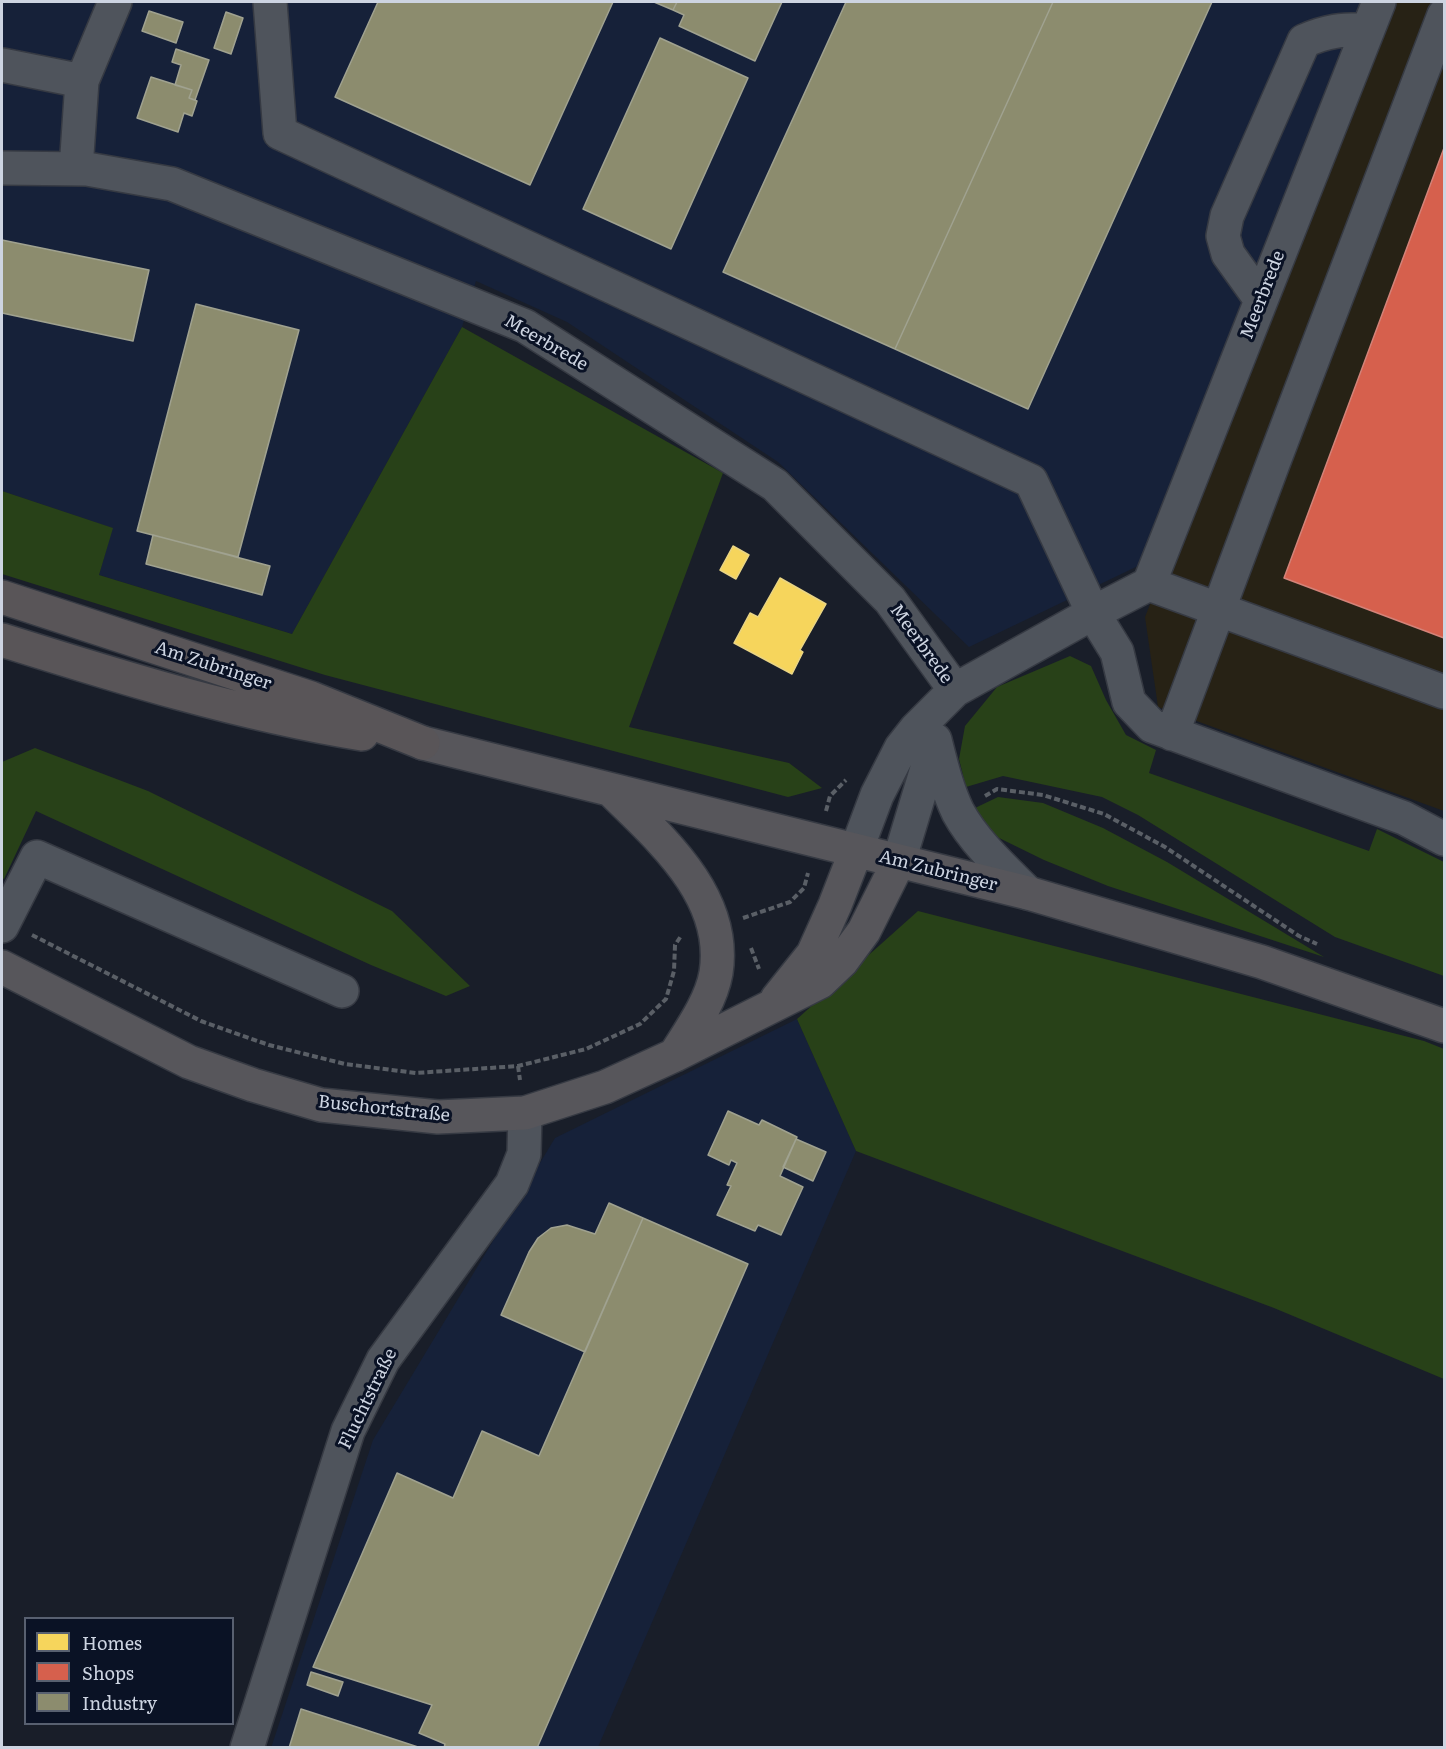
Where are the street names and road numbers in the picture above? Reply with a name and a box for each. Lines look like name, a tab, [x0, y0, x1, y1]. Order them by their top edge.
street label: Meerbrede	[1236, 248, 1290, 342]
street label: Meerbrede	[500, 310, 592, 376]
street label: Meerbrede	[885, 600, 957, 688]
street label: Am Zubringer	[152, 637, 274, 695]
street label: Am Zubringer	[877, 846, 999, 896]
street label: Buschortstraße	[317, 1091, 451, 1127]
street label: Fluchtstraße	[334, 1345, 402, 1453]

